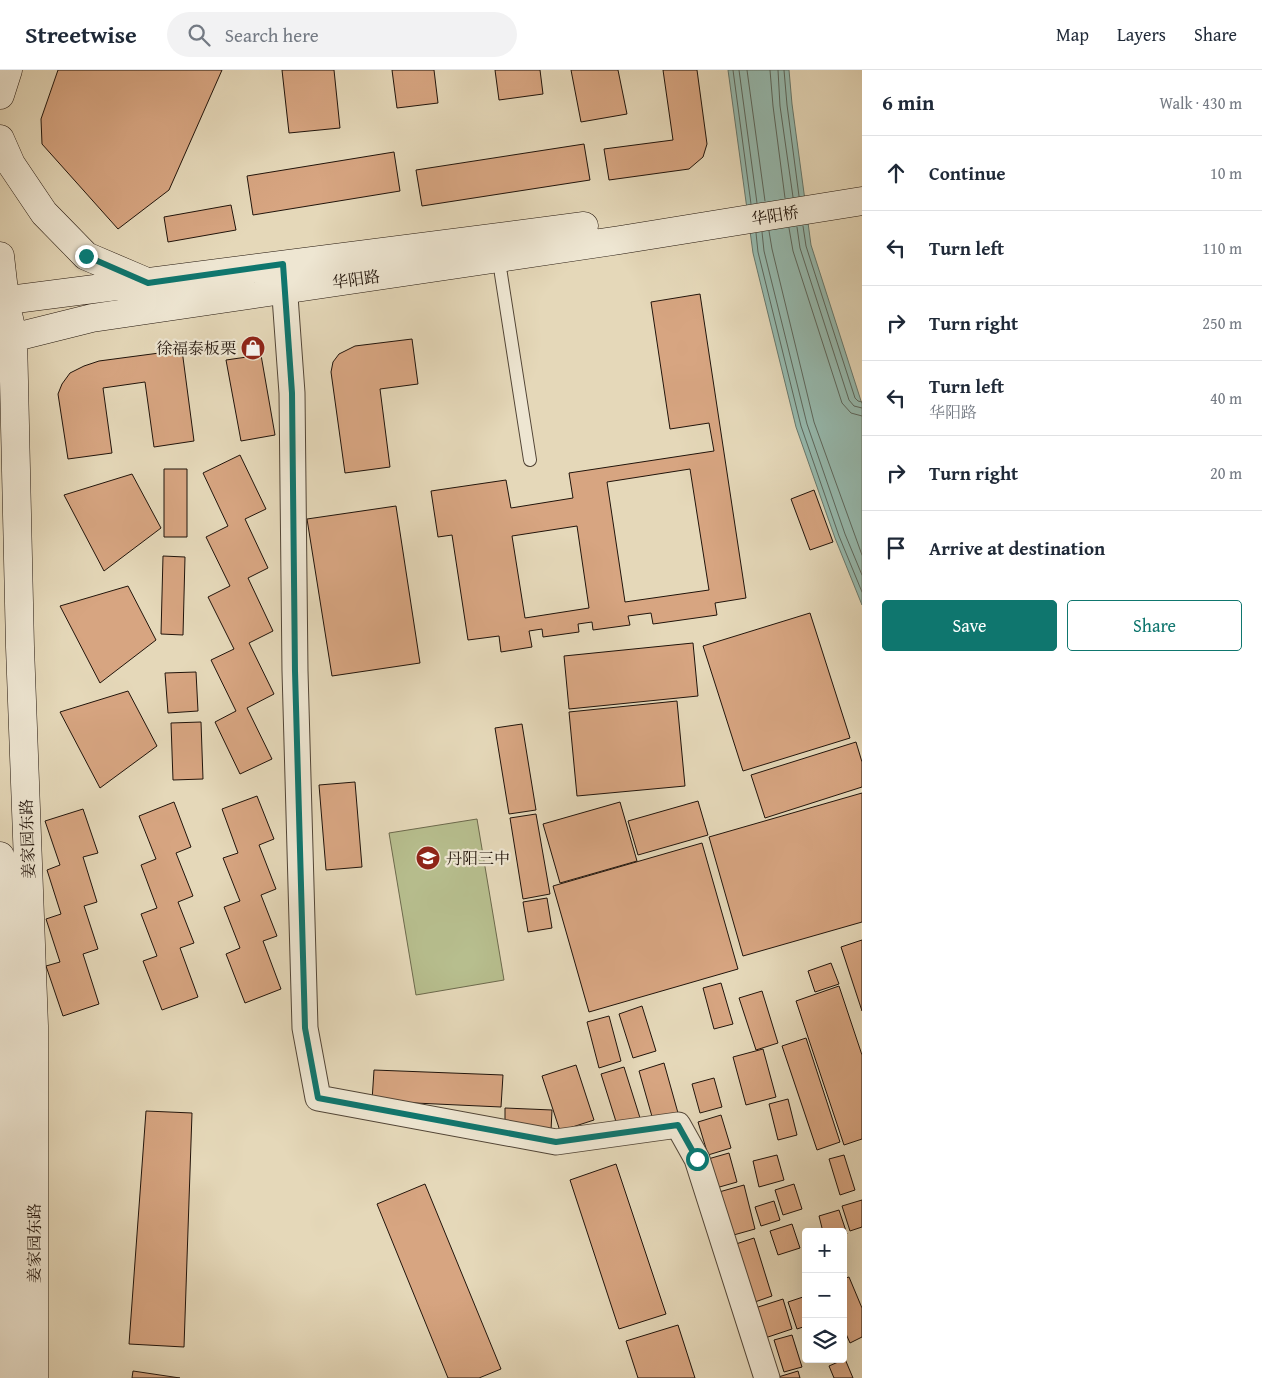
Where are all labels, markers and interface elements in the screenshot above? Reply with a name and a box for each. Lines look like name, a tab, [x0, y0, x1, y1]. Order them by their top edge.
search box	[167, 12, 517, 57]
text: Streetwise	[25, 17, 137, 52]
icon: search	[185, 21, 213, 49]
text: Search here	[225, 21, 319, 49]
text: Map	[1056, 21, 1089, 48]
text: Layers	[1117, 21, 1166, 48]
text: Share	[1194, 21, 1237, 48]
text: 6 min	[882, 87, 934, 118]
text: Walk · 430 m	[1159, 91, 1242, 115]
icon: ahead	[882, 159, 910, 187]
text: Continue	[929, 159, 1006, 187]
text: 10 m	[1210, 161, 1242, 185]
street label: 华阳桥	[749, 199, 801, 231]
icon: left	[882, 234, 910, 262]
text: Turn left	[929, 234, 1004, 262]
text: 110 m	[1202, 236, 1242, 260]
route end	[75, 245, 98, 268]
street label: 华阳路	[331, 264, 381, 294]
icon: right	[882, 309, 910, 337]
text: Turn right	[929, 309, 1018, 337]
text: 250 m	[1202, 311, 1242, 335]
shop icon: 徐福泰板栗	[240, 335, 266, 361]
place label: 徐福泰板栗	[156, 336, 236, 360]
text: Turn left	[929, 372, 1004, 400]
icon: left	[882, 384, 910, 412]
text: 40 m	[1210, 386, 1242, 410]
text: 华阳路	[929, 400, 977, 424]
icon: right	[882, 459, 910, 487]
text: Turn right	[929, 459, 1018, 487]
text: 20 m	[1210, 461, 1242, 485]
icon: arrive	[882, 534, 910, 562]
text: Arrive at destination	[929, 534, 1105, 562]
button: Save	[882, 600, 1057, 651]
button: Share	[1067, 600, 1242, 651]
street label: 姜家园东路	[14, 799, 40, 879]
school or university icon: 丹阳三中	[415, 845, 441, 871]
place label: 丹阳三中	[446, 846, 510, 870]
route start	[686, 1148, 709, 1171]
street label: 姜家园东路	[22, 1203, 46, 1283]
map controls	[802, 1228, 847, 1363]
button: +	[802, 1228, 847, 1273]
button: −	[802, 1273, 847, 1318]
button: layers	[802, 1318, 847, 1363]

